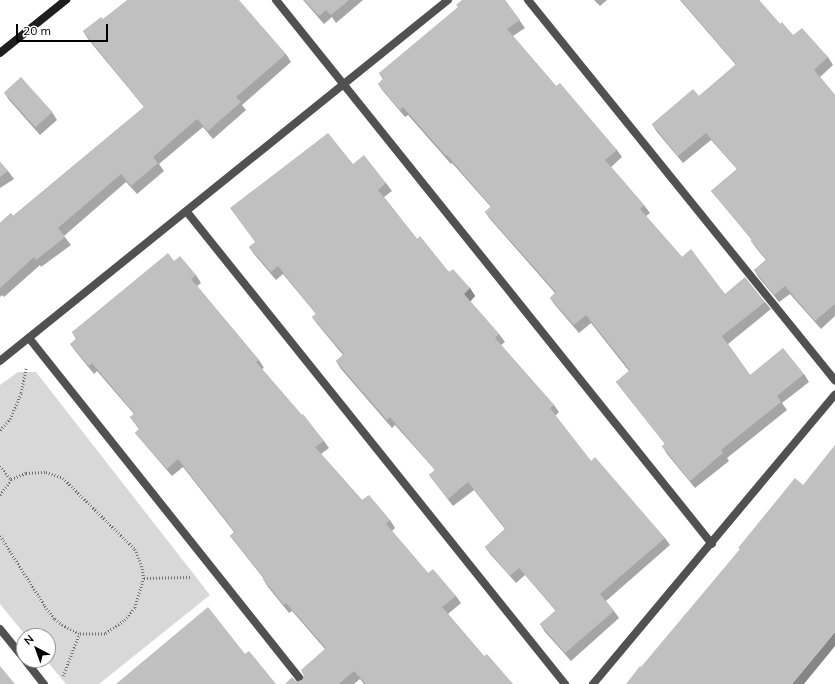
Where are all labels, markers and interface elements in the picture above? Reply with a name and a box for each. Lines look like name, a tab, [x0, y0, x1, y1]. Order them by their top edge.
scale bar	[18, 16, 110, 42]
text: 20 m	[23, 23, 51, 38]
north arrow	[16, 628, 56, 668]
text: N	[21, 632, 37, 648]

